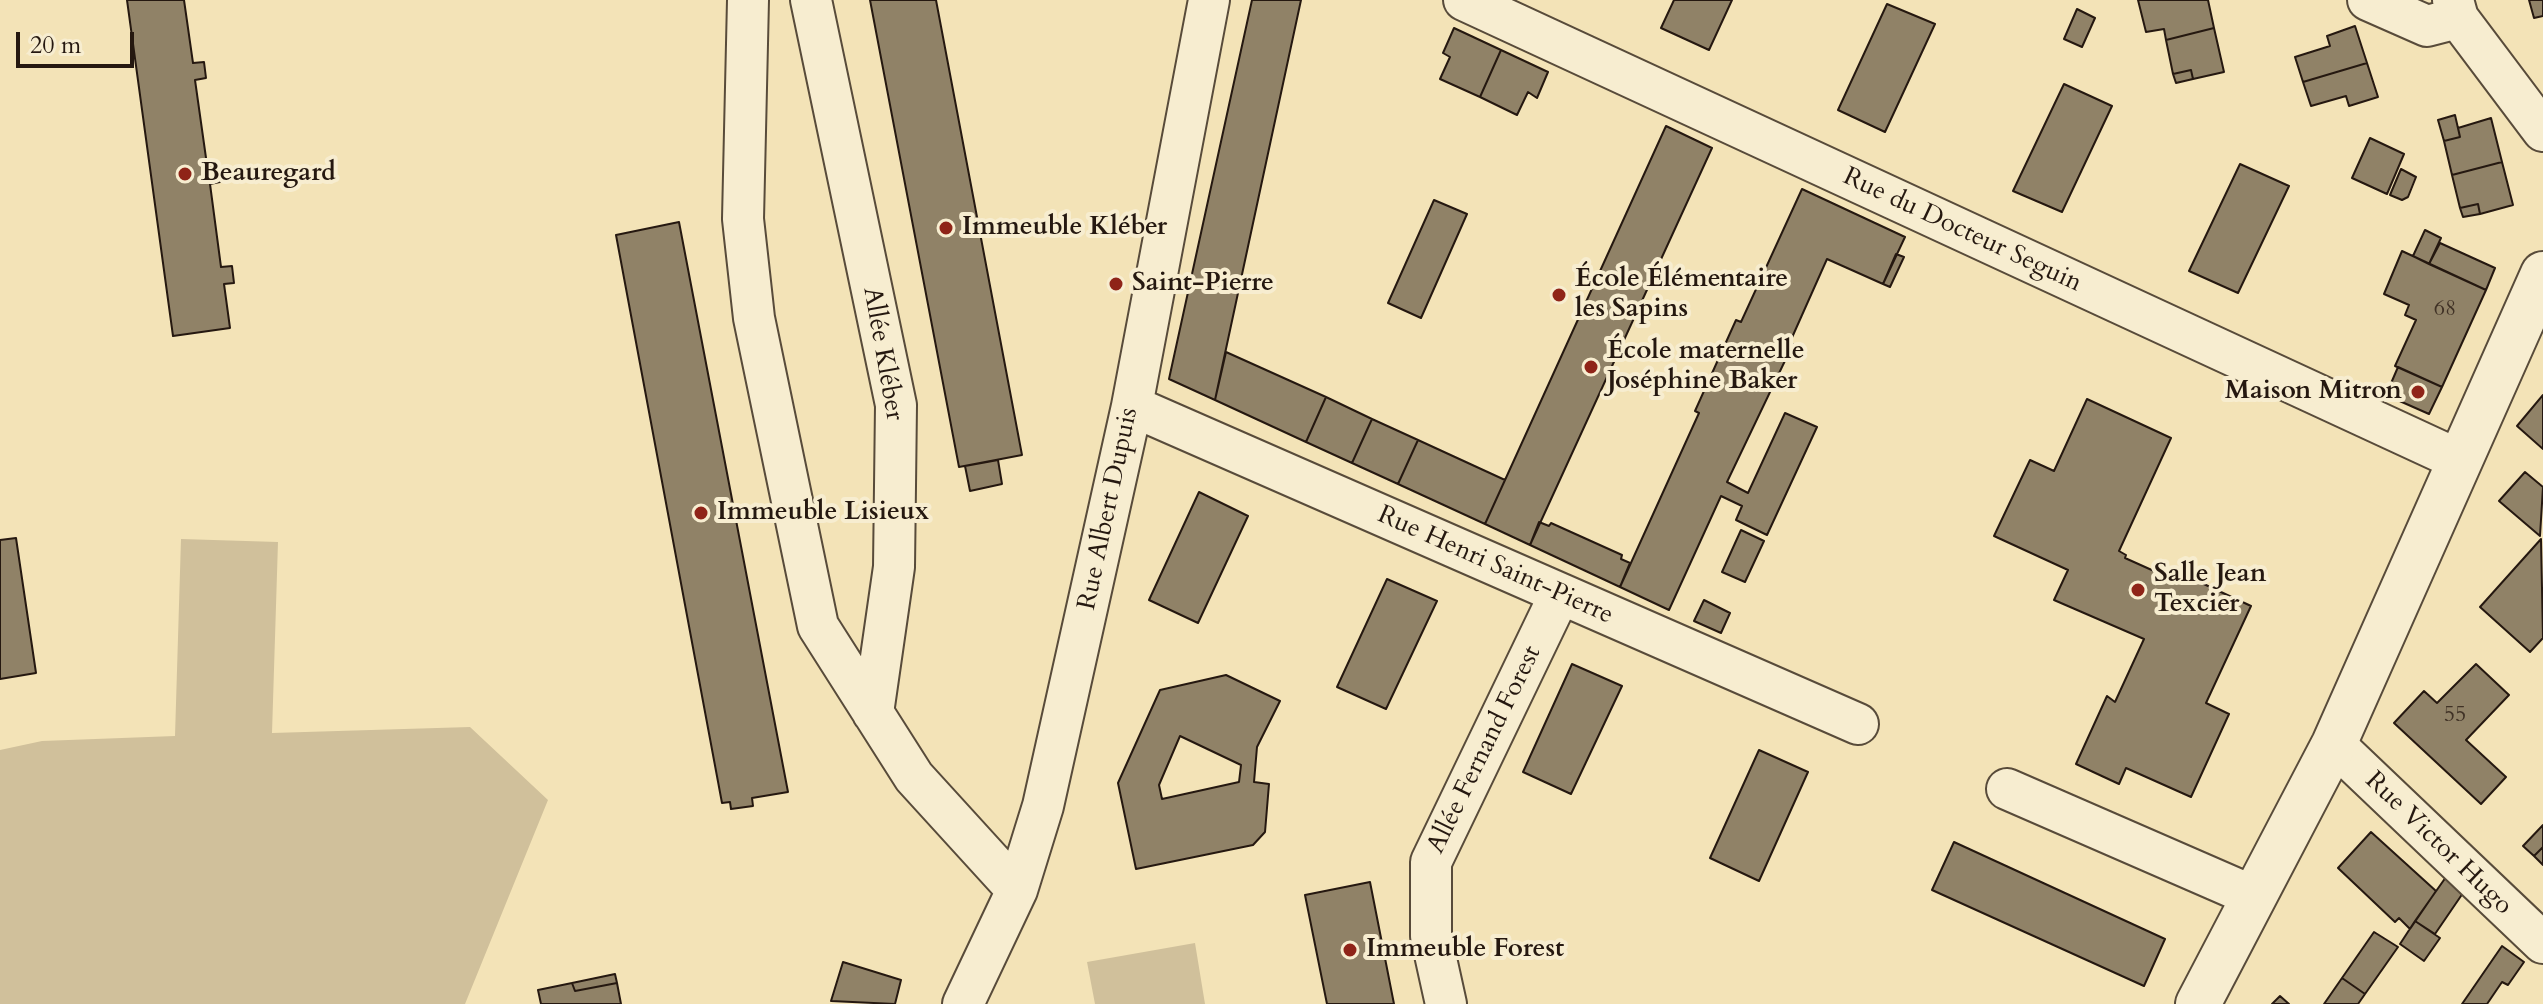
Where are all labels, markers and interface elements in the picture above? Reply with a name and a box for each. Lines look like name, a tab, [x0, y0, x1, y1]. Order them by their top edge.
scale bar	[20, 16, 138, 66]
text: 20 m	[30, 29, 81, 62]
place label: Beauregard	[201, 158, 336, 190]
street label: Rue du Docteur Seguin	[1838, 162, 2086, 300]
marker: Beauregard	[176, 165, 194, 183]
place label: Immeuble Kléber	[962, 212, 1167, 244]
marker: Immeuble Kléber	[937, 219, 955, 237]
place label: École Élémentaire les Sapins	[1575, 264, 1788, 326]
place label: Saint-Pierre	[1132, 268, 1274, 300]
marker: Saint-Pierre	[1107, 275, 1125, 293]
street label: Allée Kléber	[855, 285, 909, 423]
marker: École Élémentaire les Sapins	[1550, 286, 1568, 304]
house number: 68	[2434, 297, 2456, 323]
place label: École maternelle Joséphine Baker	[1607, 336, 1805, 398]
marker: École maternelle Joséphine Baker	[1582, 358, 1600, 376]
place label: Maison Mitron	[2225, 376, 2402, 408]
marker: Maison Mitron	[2409, 383, 2427, 401]
street label: Rue Albert Dupuis	[1072, 405, 1146, 613]
place label: Immeuble Lisieux	[717, 497, 929, 529]
street label: Rue Henri Saint-Pierre	[1372, 500, 1618, 632]
marker: Immeuble Lisieux	[692, 504, 710, 522]
place label: Salle Jean Texcier	[2154, 559, 2266, 620]
marker: Salle Jean Texcier	[2129, 581, 2147, 599]
street label: Allée Fernand Forest	[1421, 641, 1549, 859]
house number: 55	[2444, 703, 2466, 729]
street label: Rue Victor Hugo	[2358, 766, 2518, 922]
place label: Immeuble Forest	[1366, 934, 1564, 966]
marker: Immeuble Forest	[1341, 941, 1359, 959]

